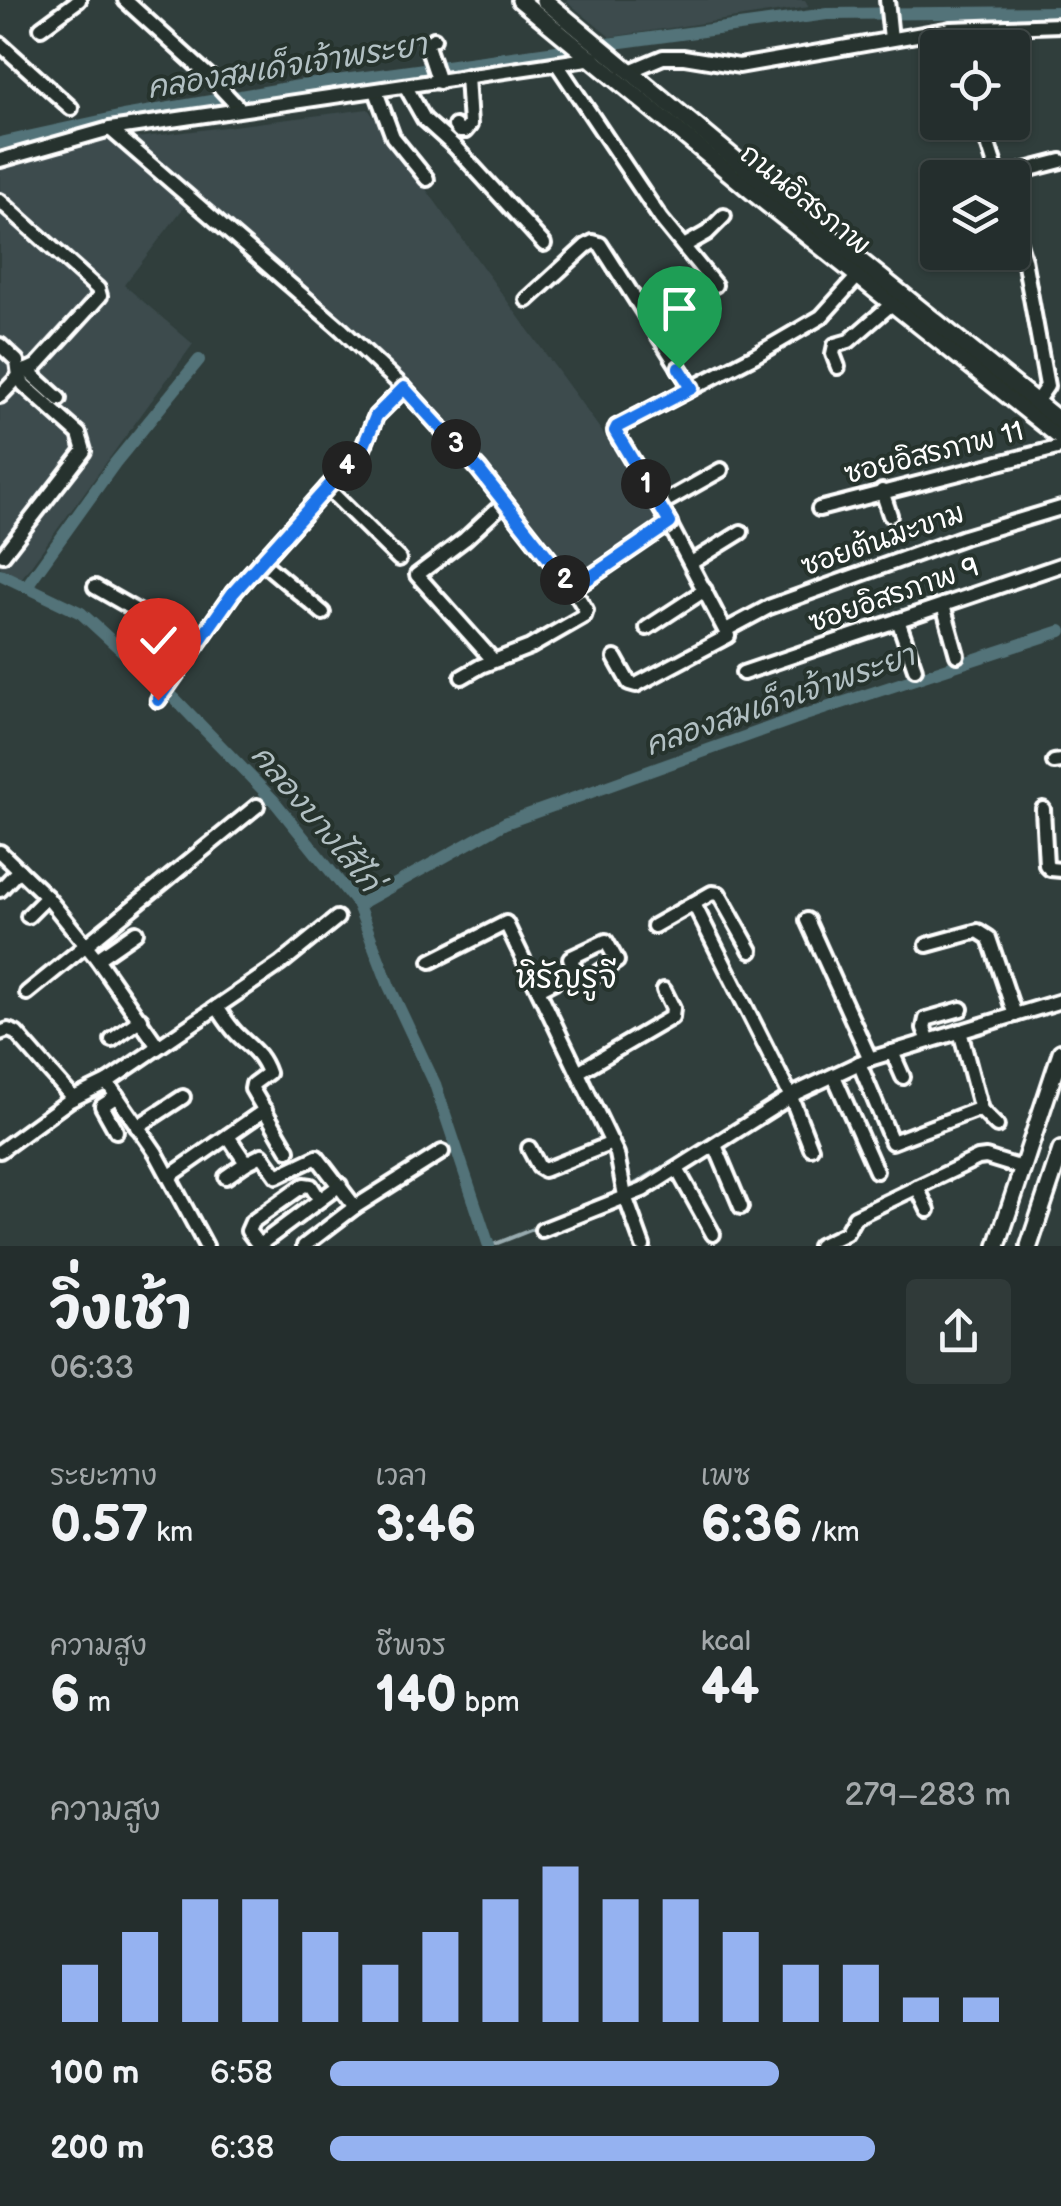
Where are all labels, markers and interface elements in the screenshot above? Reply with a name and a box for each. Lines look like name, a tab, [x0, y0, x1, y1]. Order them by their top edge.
water label: คลองสมเด็จเจ้าพระยา	[144, 24, 431, 107]
map controls	[920, 30, 1030, 270]
button: locate	[920, 30, 1030, 140]
street label: ถนนอิสรภาพ	[733, 137, 877, 263]
button: layers	[920, 160, 1030, 270]
pin	[637, 266, 722, 369]
icon: arrive	[652, 281, 707, 336]
street label: ซอยอิสรภาพ 11	[841, 414, 1027, 491]
pin: 3	[431, 419, 481, 469]
text: 3	[448, 427, 464, 460]
pin: 4	[322, 441, 372, 491]
text: 4	[339, 449, 355, 482]
pin: 1	[621, 459, 671, 509]
text: 1	[640, 467, 652, 500]
street label: ซอยต้นมะขาม	[796, 494, 969, 583]
street label: ซอยอิสรภาพ 9	[804, 549, 983, 640]
pin: 2	[540, 555, 590, 605]
text: 2	[557, 563, 573, 596]
pin	[116, 598, 201, 701]
icon: check	[131, 613, 186, 668]
water label: คลองสมเด็จเจ้าพระยา	[640, 635, 921, 764]
water label: คลองบางไส้ไก่	[243, 737, 392, 904]
district label: หิรัญรูจี	[515, 958, 617, 1001]
text: วิ่งเช้า	[50, 1278, 192, 1345]
button: share	[906, 1279, 1011, 1384]
text: 06:33	[50, 1349, 134, 1388]
text: ระยะทาง	[50, 1460, 157, 1493]
text: เวลา	[375, 1460, 427, 1493]
text: เพซ	[701, 1460, 751, 1493]
text: 0.57	[50, 1496, 149, 1556]
text: 3:46	[375, 1496, 476, 1556]
text: 6:36	[701, 1496, 802, 1556]
text: km	[149, 1516, 193, 1549]
text: /km	[802, 1516, 860, 1549]
text: kcal	[701, 1625, 751, 1658]
text: ความสูง	[50, 1630, 147, 1663]
text: ชีพจร	[375, 1630, 446, 1663]
text: 44	[701, 1658, 760, 1718]
text: 6	[50, 1666, 80, 1726]
text: 140	[375, 1666, 457, 1726]
text: m	[80, 1686, 111, 1719]
text: bpm	[457, 1686, 520, 1719]
text: 279–283 m	[845, 1776, 1011, 1815]
text: ความสูง	[50, 1791, 161, 1830]
text: 100 m	[50, 2054, 139, 2093]
text: 6:58	[210, 2054, 273, 2093]
text: 200 m	[50, 2129, 144, 2168]
text: 6:38	[210, 2129, 274, 2168]

